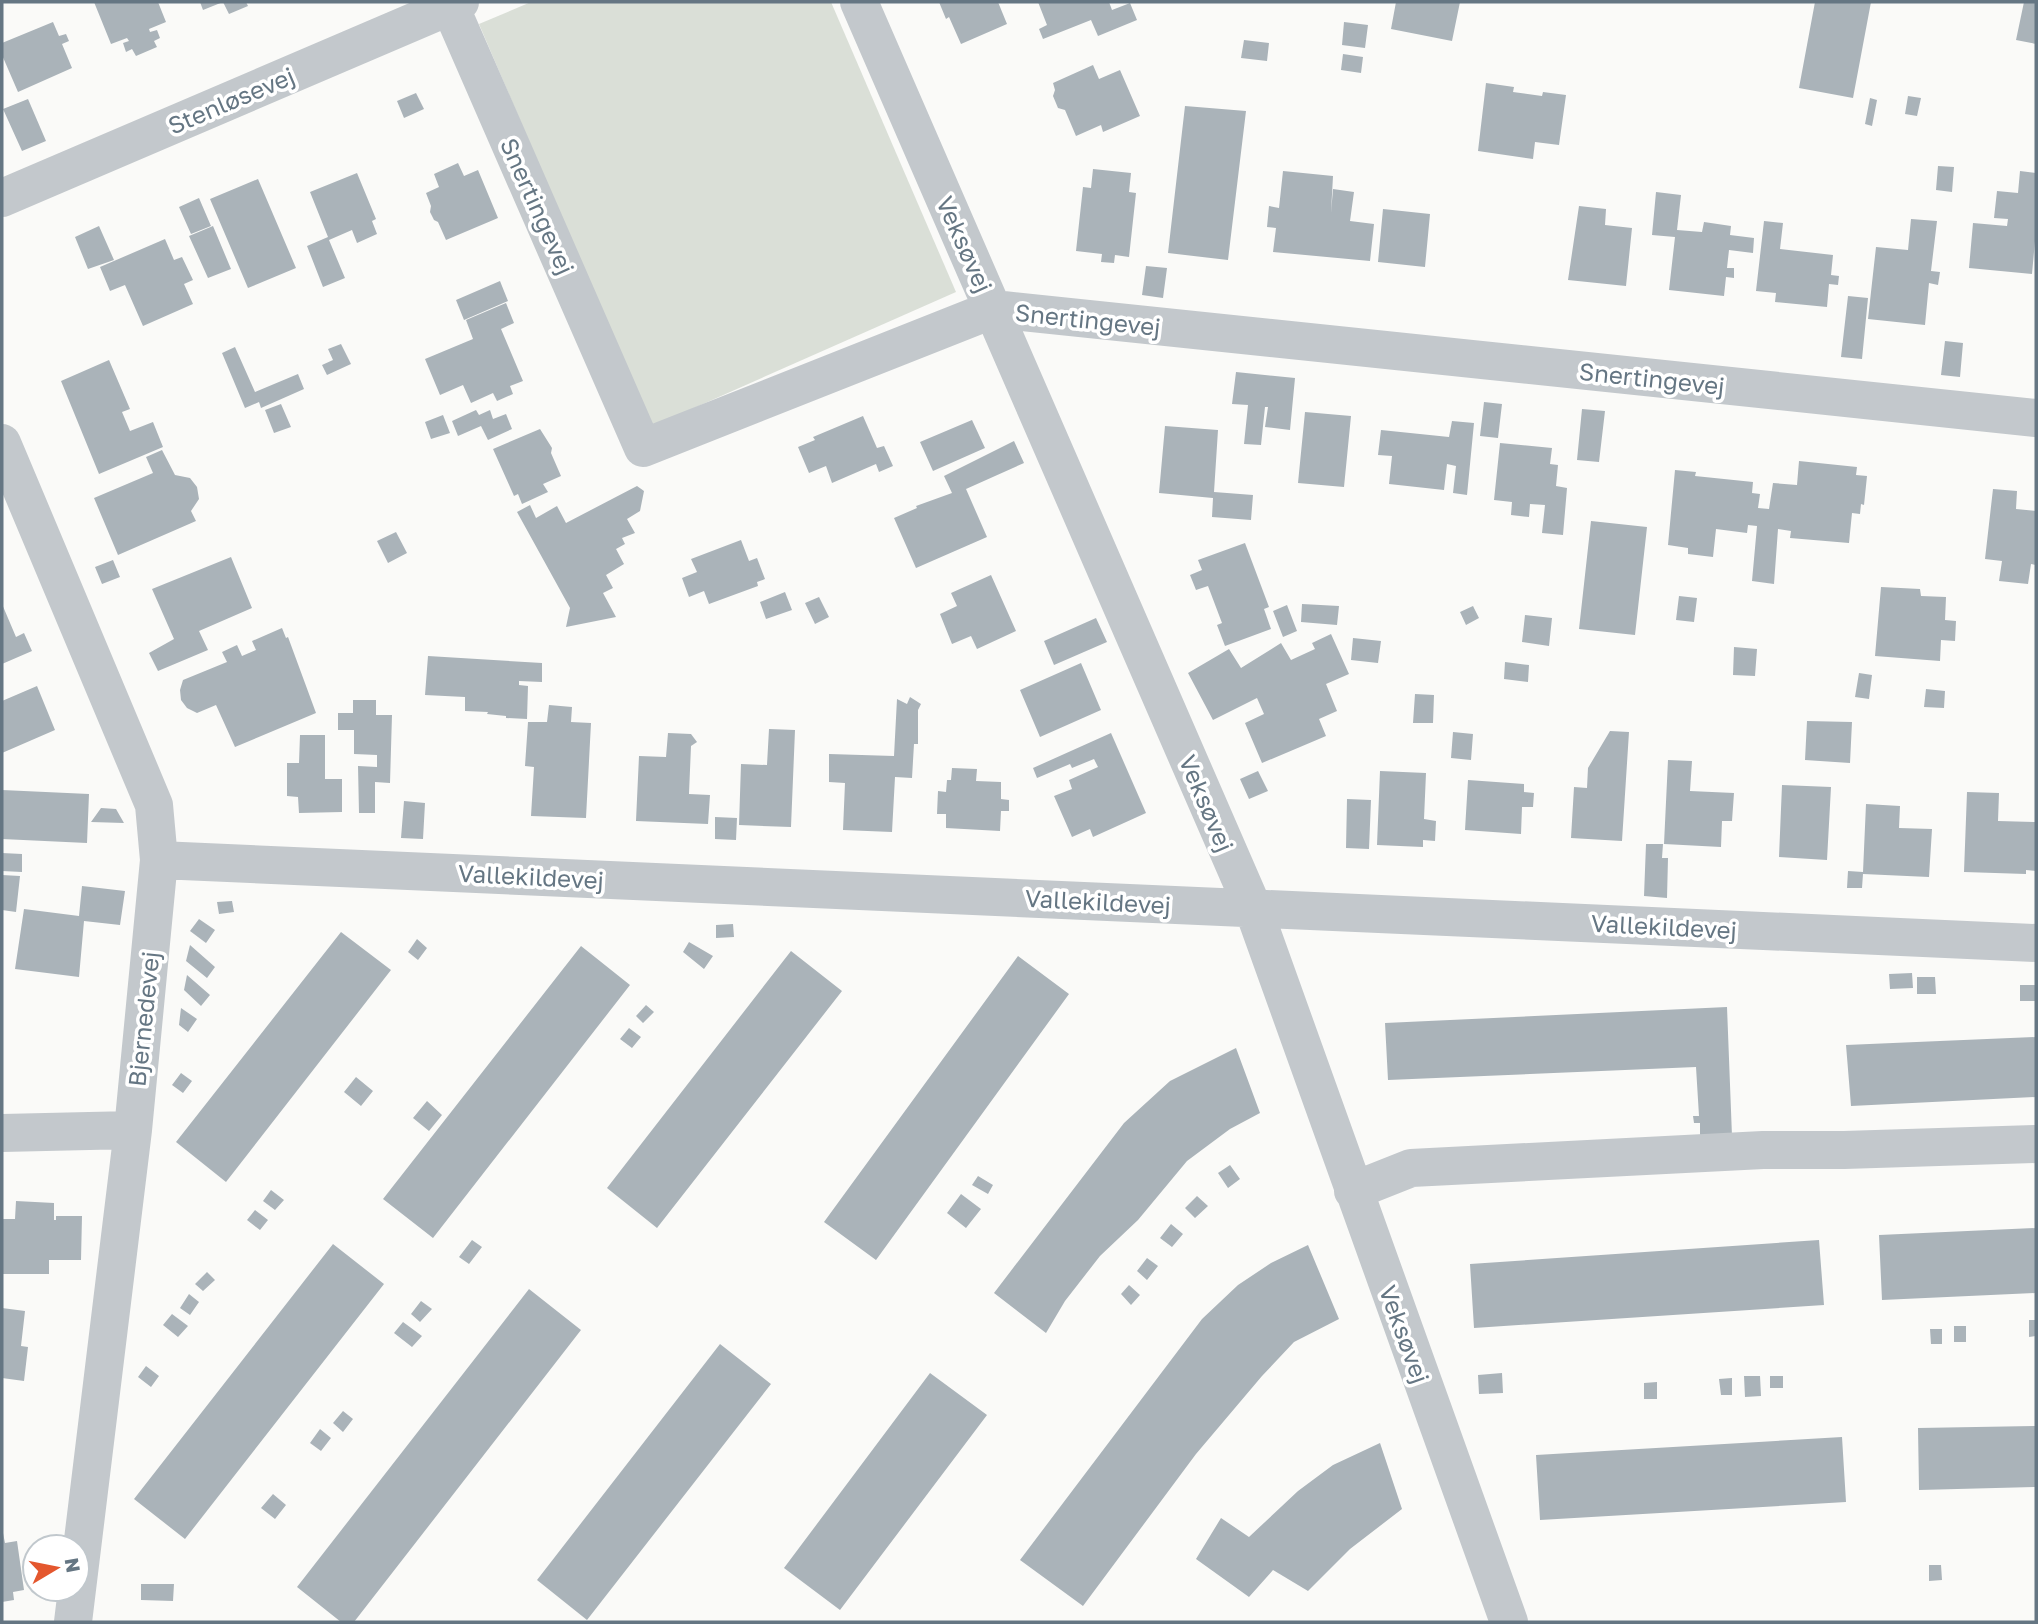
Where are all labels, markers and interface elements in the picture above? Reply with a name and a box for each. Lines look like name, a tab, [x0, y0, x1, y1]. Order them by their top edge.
street label: Stenløsevej	[163, 60, 299, 140]
street label: Snertingevej	[495, 133, 581, 279]
street label: Veksøvej	[931, 191, 999, 297]
street label: Snertingevej	[1014, 297, 1162, 341]
street label: Snertingevej	[1578, 356, 1726, 400]
street label: Veksøvej	[1174, 750, 1240, 856]
street label: Vallekildevej	[457, 858, 605, 894]
street label: Vallekildevej	[1024, 883, 1172, 919]
street label: Vallekildevej	[1590, 908, 1738, 944]
street label: Bjernedevej	[121, 950, 165, 1088]
street label: Veksøvej	[1374, 1281, 1436, 1387]
north arrow	[21, 1533, 91, 1603]
text: N	[61, 1556, 86, 1574]

